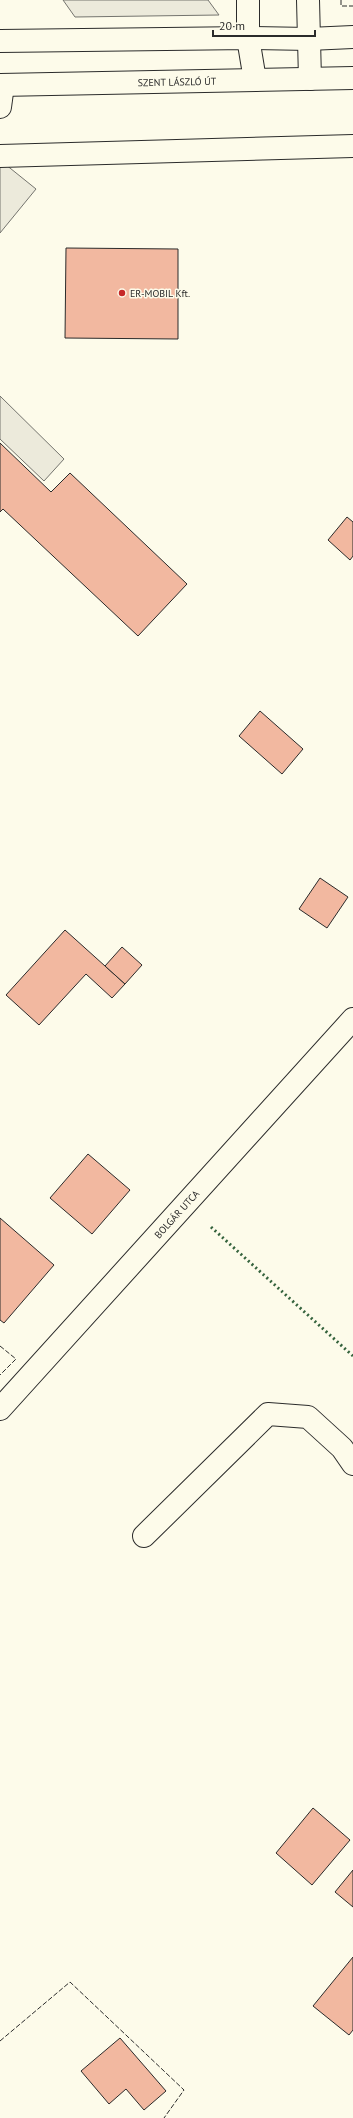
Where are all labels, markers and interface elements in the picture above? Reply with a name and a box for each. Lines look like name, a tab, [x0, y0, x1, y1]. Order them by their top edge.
scale bar	[213, 12, 315, 38]
text: 20 m	[219, 18, 245, 33]
street label: SZENT LÁSZLÓ ÚT	[138, 75, 217, 89]
place label: ER-MOBIL Kft.	[130, 287, 190, 300]
marker: ER-MOBIL Kft.	[117, 288, 127, 298]
street label: BOLGÁR UTCA	[152, 1187, 202, 1241]

